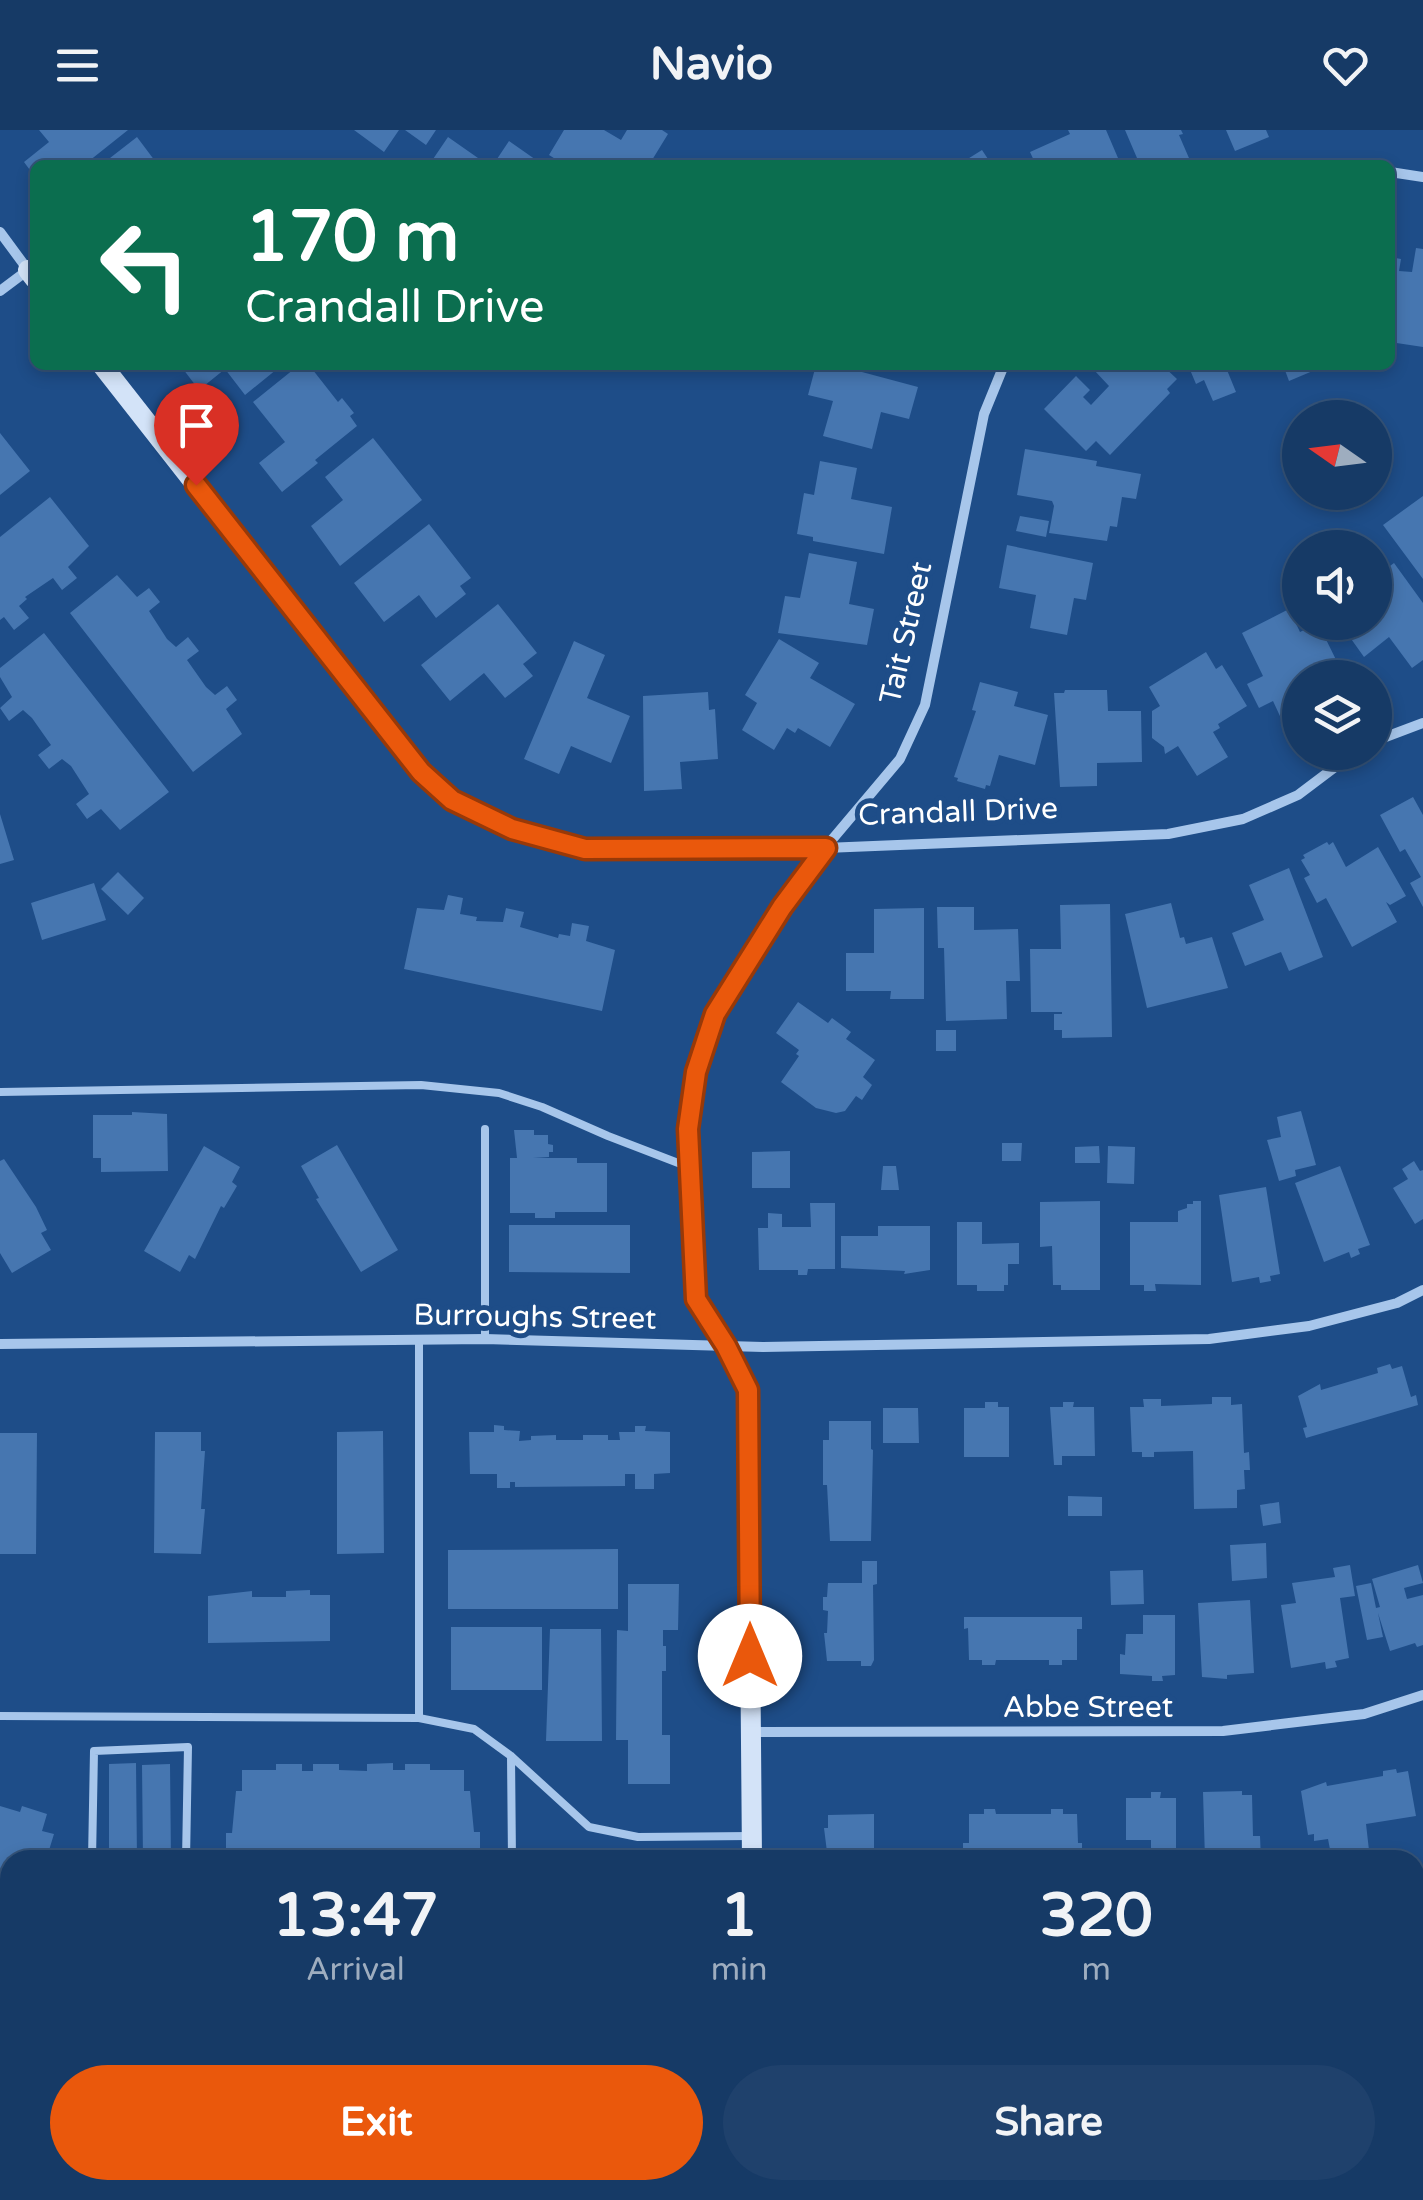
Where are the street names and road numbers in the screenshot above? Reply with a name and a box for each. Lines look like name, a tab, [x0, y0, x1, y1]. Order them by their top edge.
street label: Tait Street	[872, 558, 940, 708]
street label: Crandall Drive	[858, 790, 1058, 834]
street label: Burroughs Street	[413, 1296, 657, 1338]
street label: Abbe Street	[1003, 1689, 1173, 1726]

